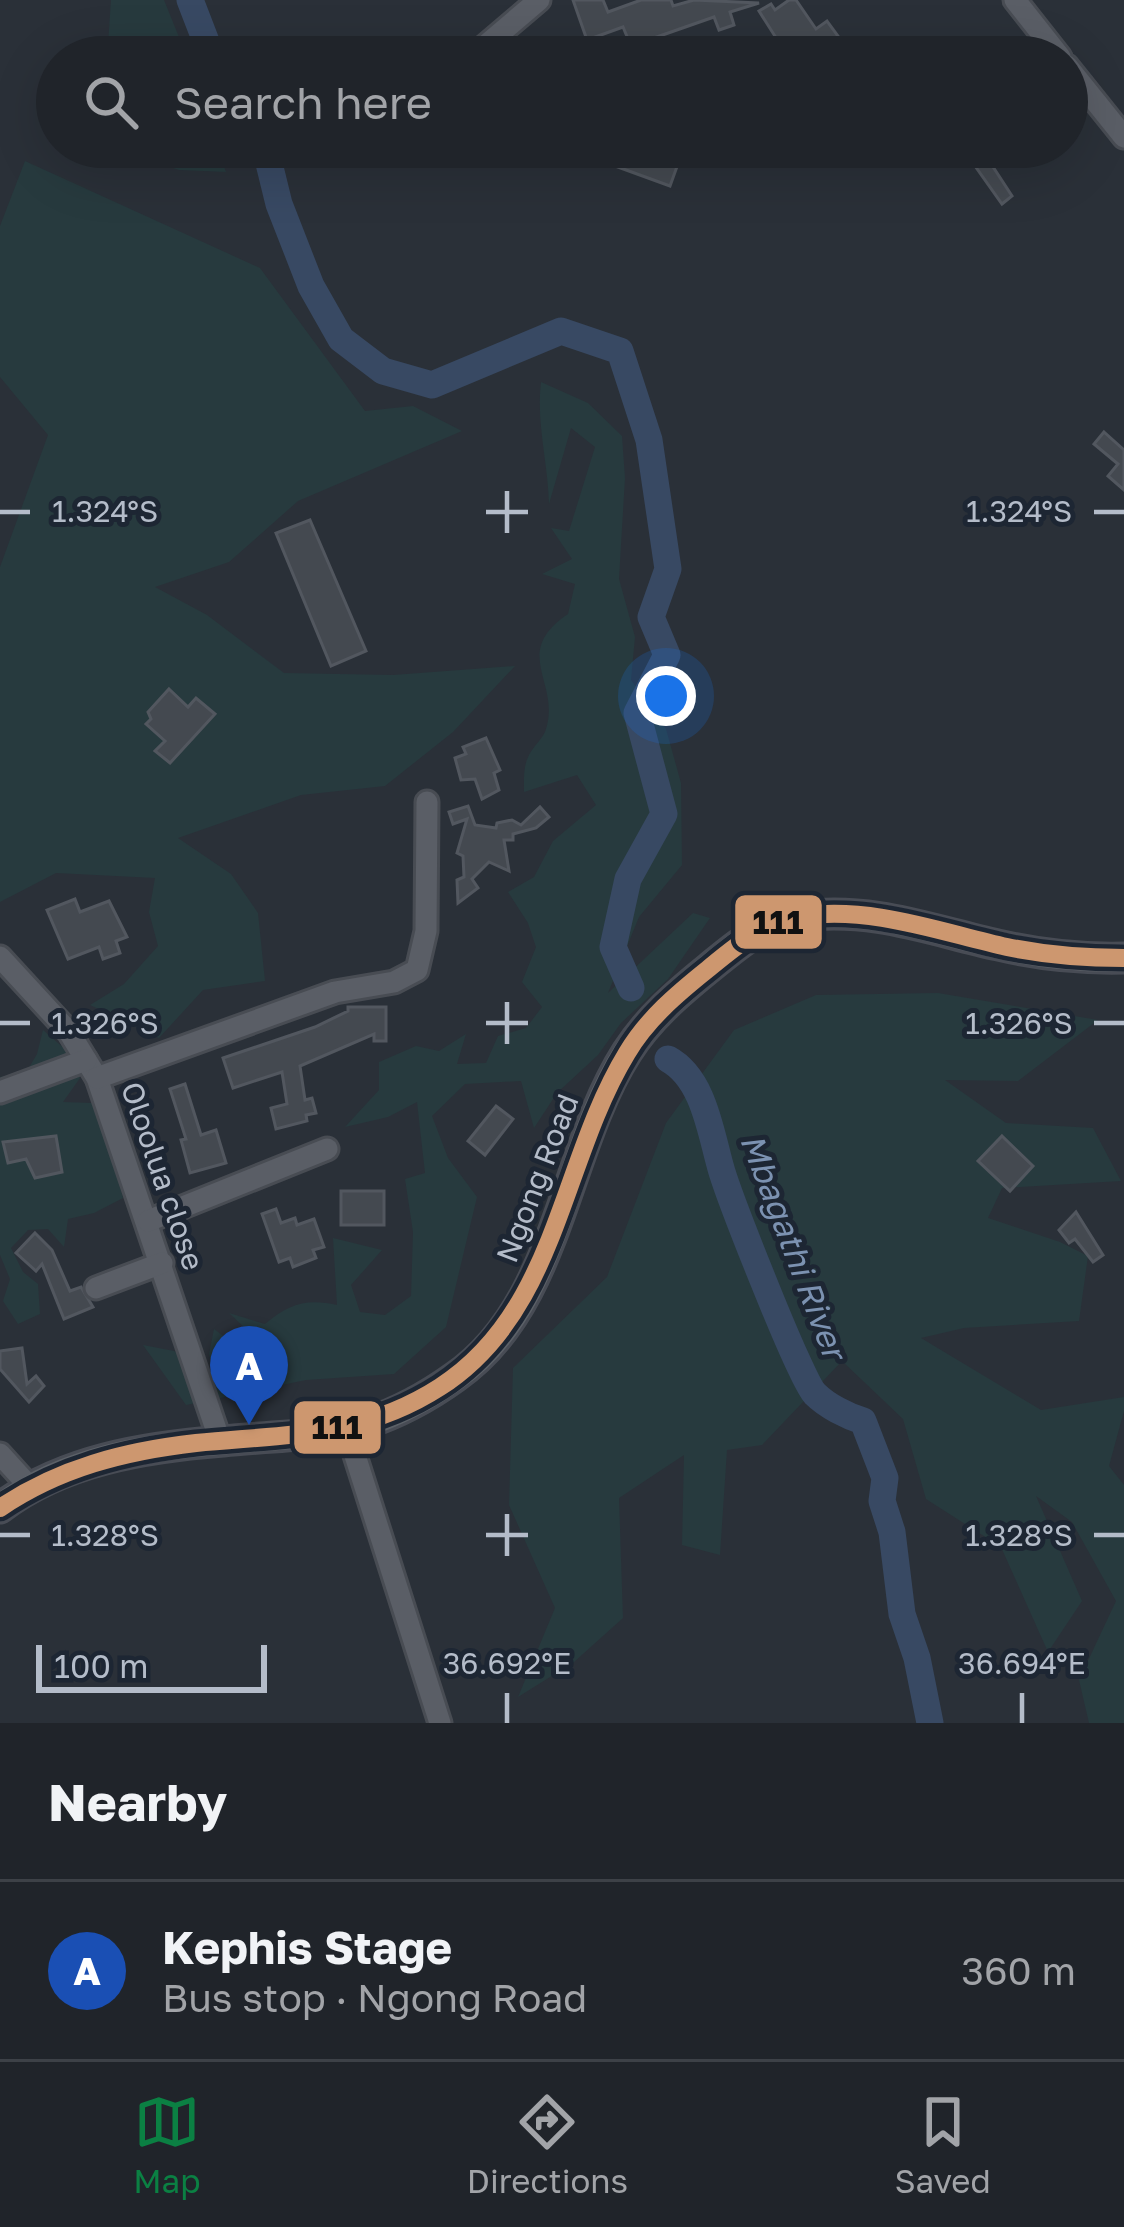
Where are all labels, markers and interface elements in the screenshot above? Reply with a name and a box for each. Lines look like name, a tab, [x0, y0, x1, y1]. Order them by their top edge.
search box	[36, 36, 1088, 168]
icon: search	[78, 69, 144, 135]
text: Search here	[174, 75, 432, 129]
text: 1.324°S	[52, 493, 158, 529]
text: 1.324°S	[966, 493, 1072, 529]
your location	[636, 666, 696, 726]
line badge: 111	[733, 893, 824, 951]
text: 111	[753, 902, 804, 941]
text: 1.326°S	[51, 1005, 159, 1041]
text: 1.326°S	[965, 1005, 1073, 1041]
street label: Oloolua close	[114, 1077, 212, 1275]
street label: Ngong Road	[488, 1089, 586, 1267]
water label: Mbagathi River	[733, 1128, 856, 1368]
pin: A	[210, 1326, 288, 1425]
line badge: 111	[292, 1399, 383, 1456]
text: 111	[312, 1407, 363, 1446]
text: 1.328°S	[51, 1517, 159, 1553]
text: 1.328°S	[965, 1517, 1073, 1553]
scale bar	[36, 1639, 267, 1692]
text: 36.692°E	[443, 1645, 571, 1681]
text: 36.694°E	[958, 1645, 1086, 1681]
text: 100 m	[54, 1646, 148, 1685]
text: Nearby	[48, 1771, 227, 1832]
text: Kephis Stage	[162, 1920, 452, 1974]
text: A	[73, 1947, 101, 1994]
text: 360 m	[961, 1947, 1076, 1994]
text: Bus stop · Ngong Road	[162, 1974, 587, 2021]
tab: Map	[133, 2089, 201, 2200]
tab: Directions	[467, 2089, 628, 2200]
tab: Saved	[894, 2089, 991, 2200]

